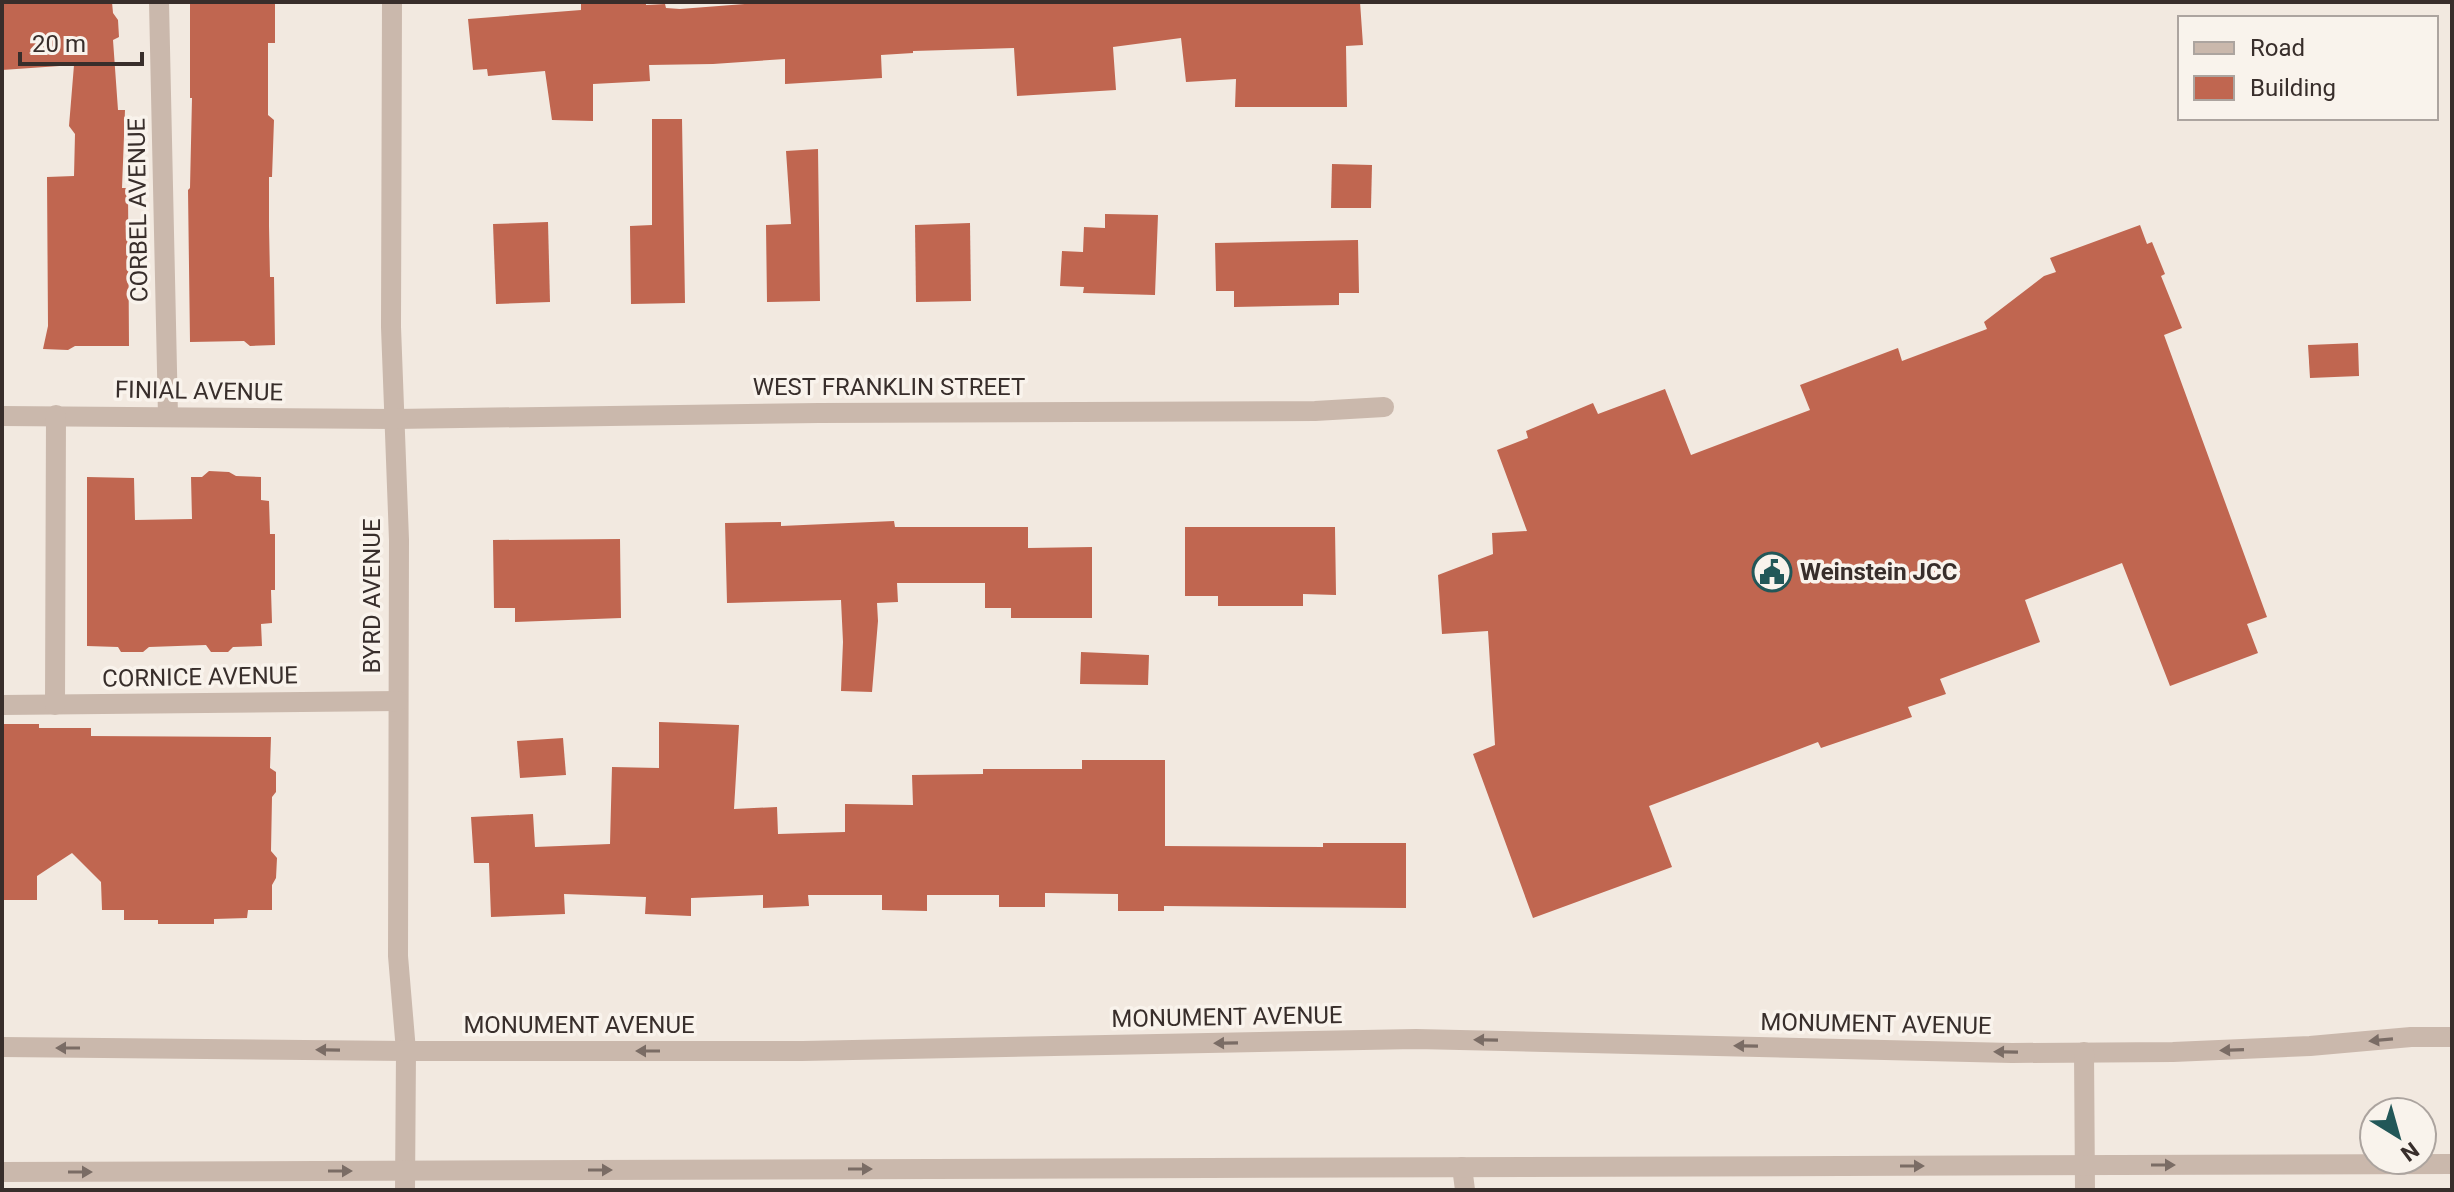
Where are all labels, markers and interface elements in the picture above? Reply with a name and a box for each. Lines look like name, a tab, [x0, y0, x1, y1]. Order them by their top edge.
scale bar	[20, 16, 142, 66]
legend	[2178, 16, 2438, 120]
text: 20 m	[32, 30, 86, 58]
text: Road	[2250, 34, 2305, 62]
text: Building	[2250, 74, 2336, 102]
street label: CORBEL AVENUE	[122, 118, 154, 302]
street label: WEST FRANKLIN STREET	[753, 373, 1025, 401]
street label: FINIAL AVENUE	[115, 376, 283, 406]
street label: BYRD AVENUE	[358, 518, 386, 674]
public building icon: Weinstein JCC	[1751, 551, 1793, 593]
place label: Weinstein JCC	[1800, 558, 1957, 586]
street label: CORNICE AVENUE	[102, 661, 298, 693]
street label: MONUMENT AVENUE	[1111, 1001, 1343, 1033]
street label: MONUMENT AVENUE	[1760, 1008, 1992, 1040]
street label: MONUMENT AVENUE	[463, 1011, 695, 1039]
one-way arrow	[1473, 1034, 1498, 1047]
one-way arrow	[2368, 1034, 2393, 1047]
one-way arrow	[1213, 1036, 1238, 1049]
one-way arrow	[1733, 1040, 1758, 1053]
one-way arrow	[55, 1042, 80, 1054]
one-way arrow	[2219, 1043, 2244, 1056]
one-way arrow	[315, 1044, 340, 1056]
one-way arrow	[635, 1045, 660, 1057]
one-way arrow	[1993, 1046, 2018, 1059]
north arrow	[2358, 1096, 2438, 1176]
text: N	[2396, 1137, 2423, 1166]
one-way arrow	[2151, 1159, 2176, 1171]
one-way arrow	[1900, 1160, 1925, 1172]
one-way arrow	[848, 1163, 873, 1175]
one-way arrow	[588, 1164, 613, 1176]
one-way arrow	[328, 1165, 353, 1177]
one-way arrow	[68, 1166, 93, 1178]

